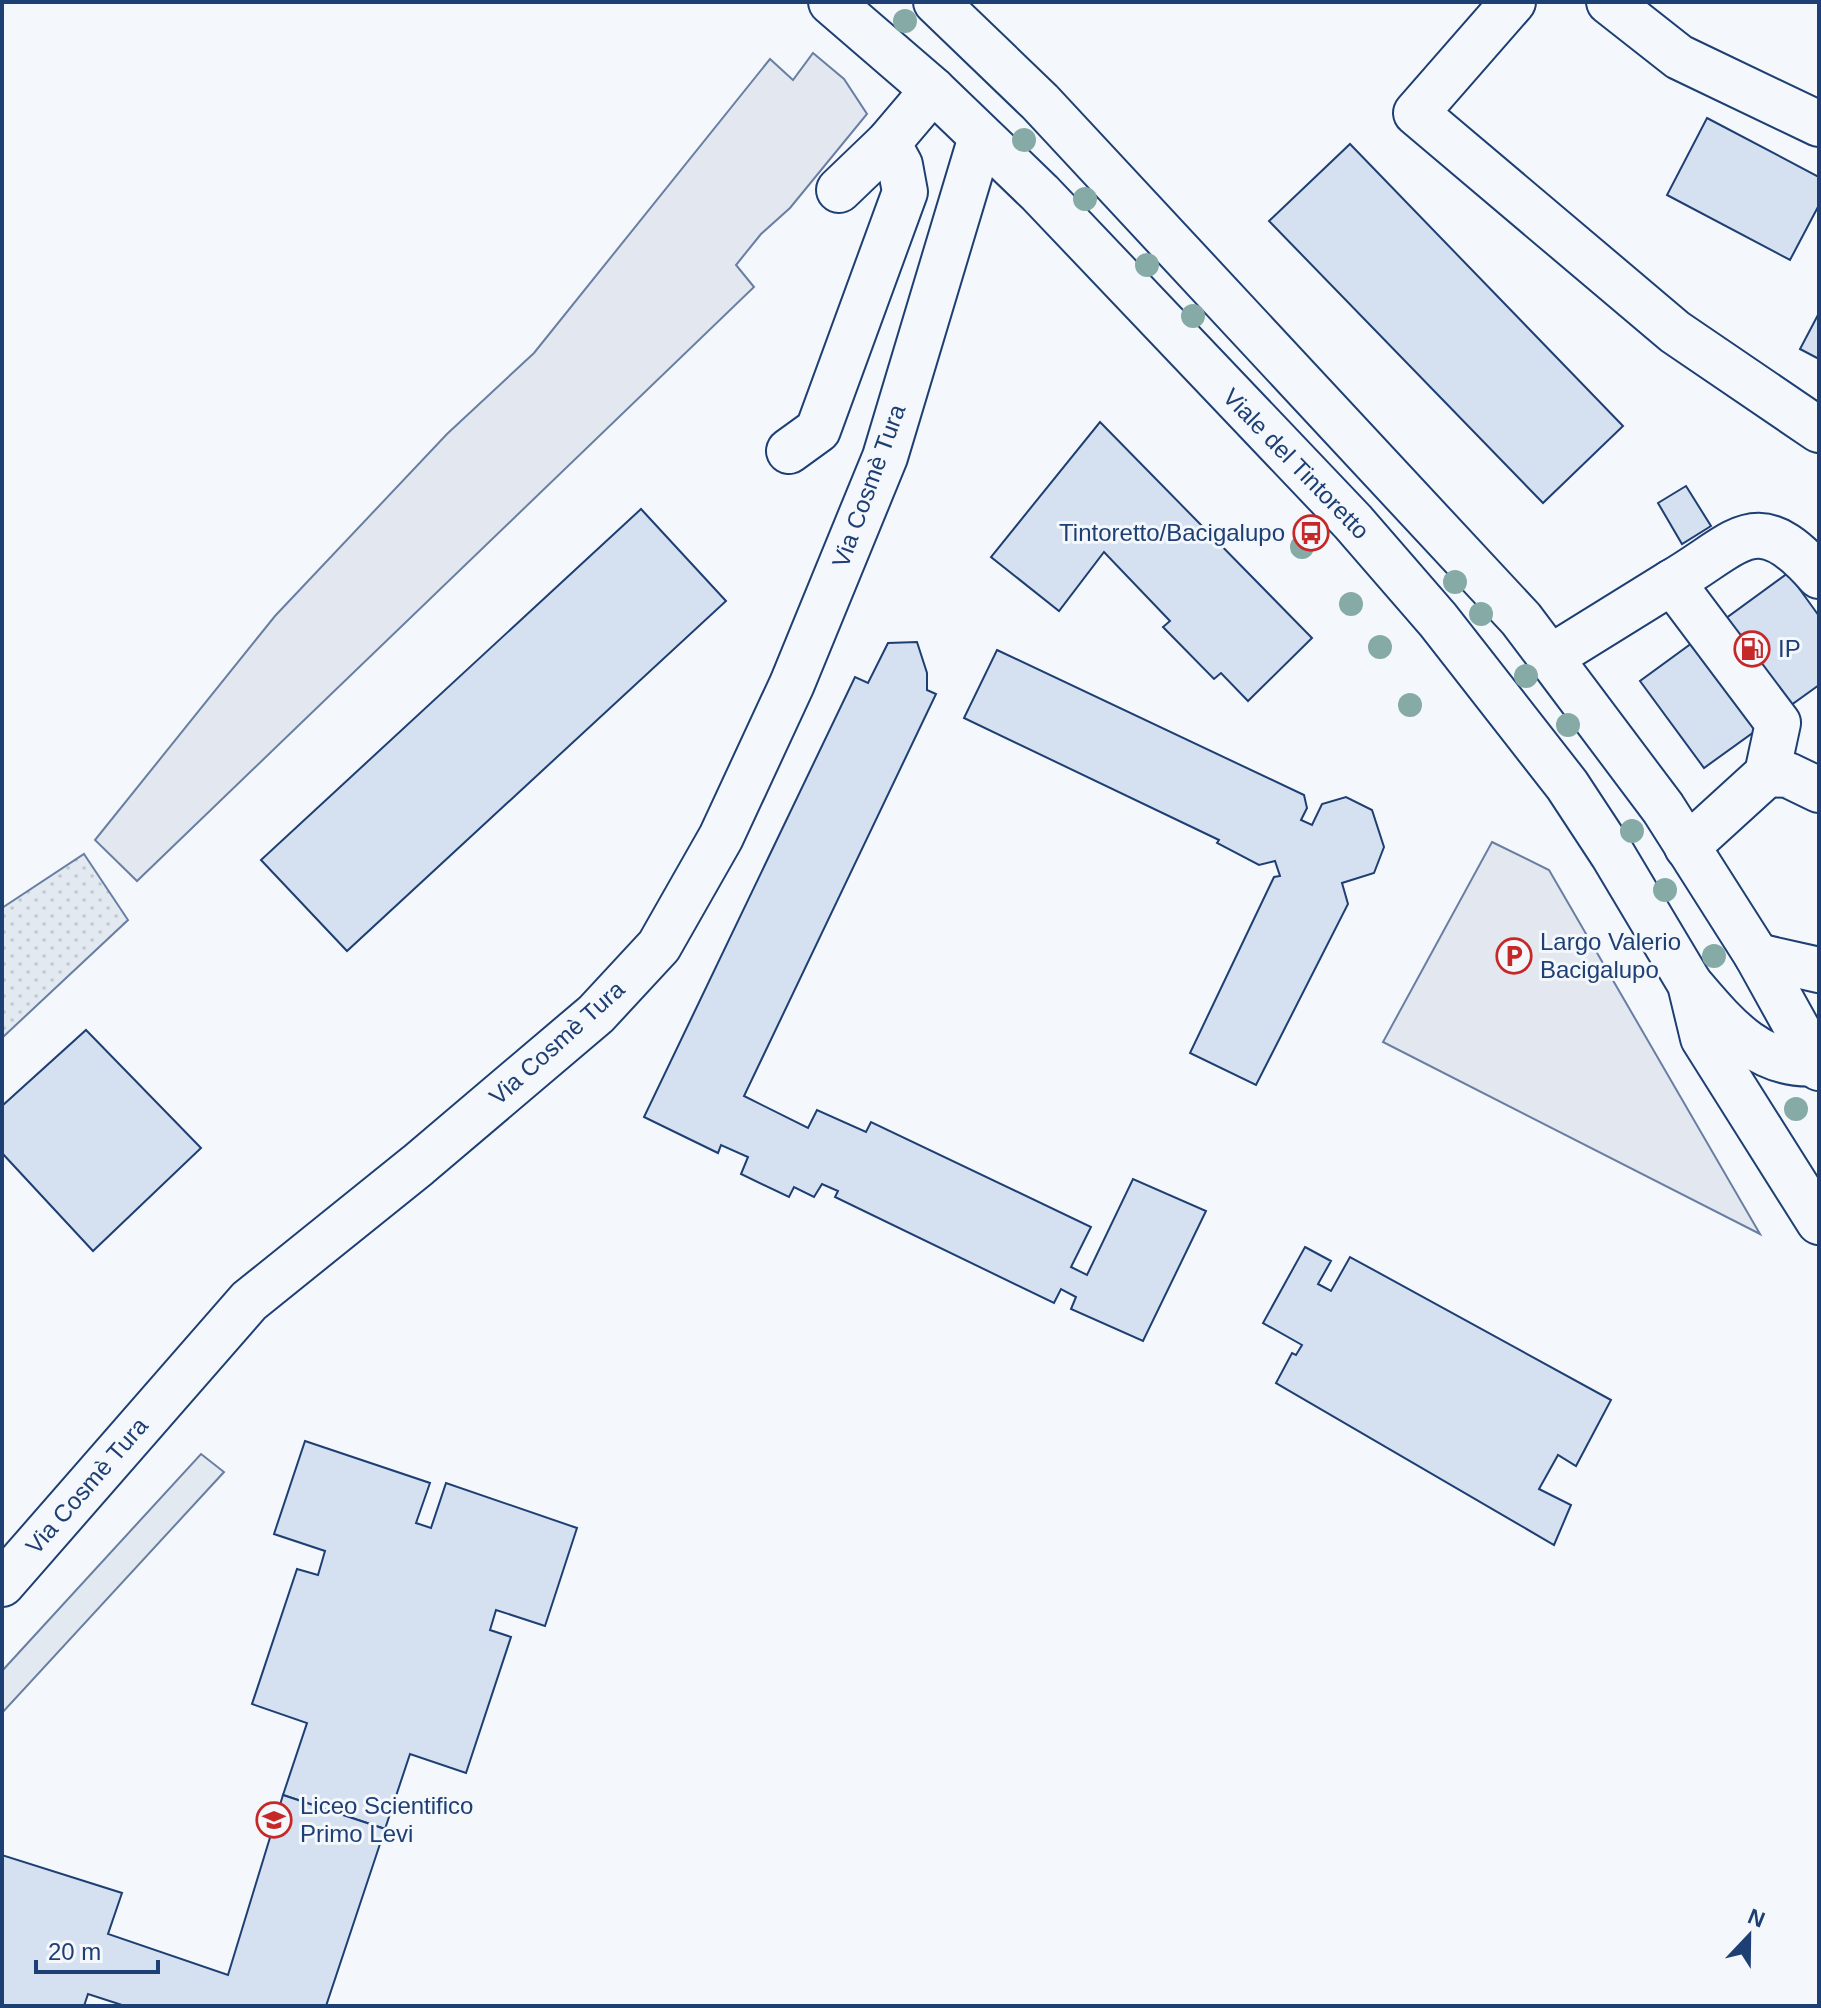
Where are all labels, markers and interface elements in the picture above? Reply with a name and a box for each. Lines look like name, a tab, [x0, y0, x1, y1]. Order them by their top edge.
street label: Viale del Tintoretto	[1218, 383, 1375, 544]
street label: Via Cosmè Tura	[826, 400, 911, 571]
bus stop icon: Tintoretto/Bacigalupo	[1292, 514, 1330, 552]
place label: Tintoretto/Bacigalupo	[1059, 519, 1285, 546]
fuel station icon: IP	[1733, 630, 1771, 668]
place label: IP	[1778, 635, 1801, 662]
place label: Largo Valerio Bacigalupo	[1540, 928, 1681, 983]
parking icon: Largo Valerio Bacigalupo	[1495, 937, 1533, 975]
street label: Via Cosmè Tura	[484, 975, 630, 1110]
street label: Via Cosmè Tura	[20, 1412, 154, 1559]
place label: Liceo Scientifico Primo Levi	[300, 1792, 473, 1847]
school or university icon: Liceo Scientifico Primo Levi	[255, 1801, 293, 1839]
north arrow	[1709, 1896, 1789, 1976]
text: N	[1744, 1903, 1768, 1932]
scale bar	[36, 1924, 158, 1974]
text: 20 m	[48, 1938, 101, 1965]

